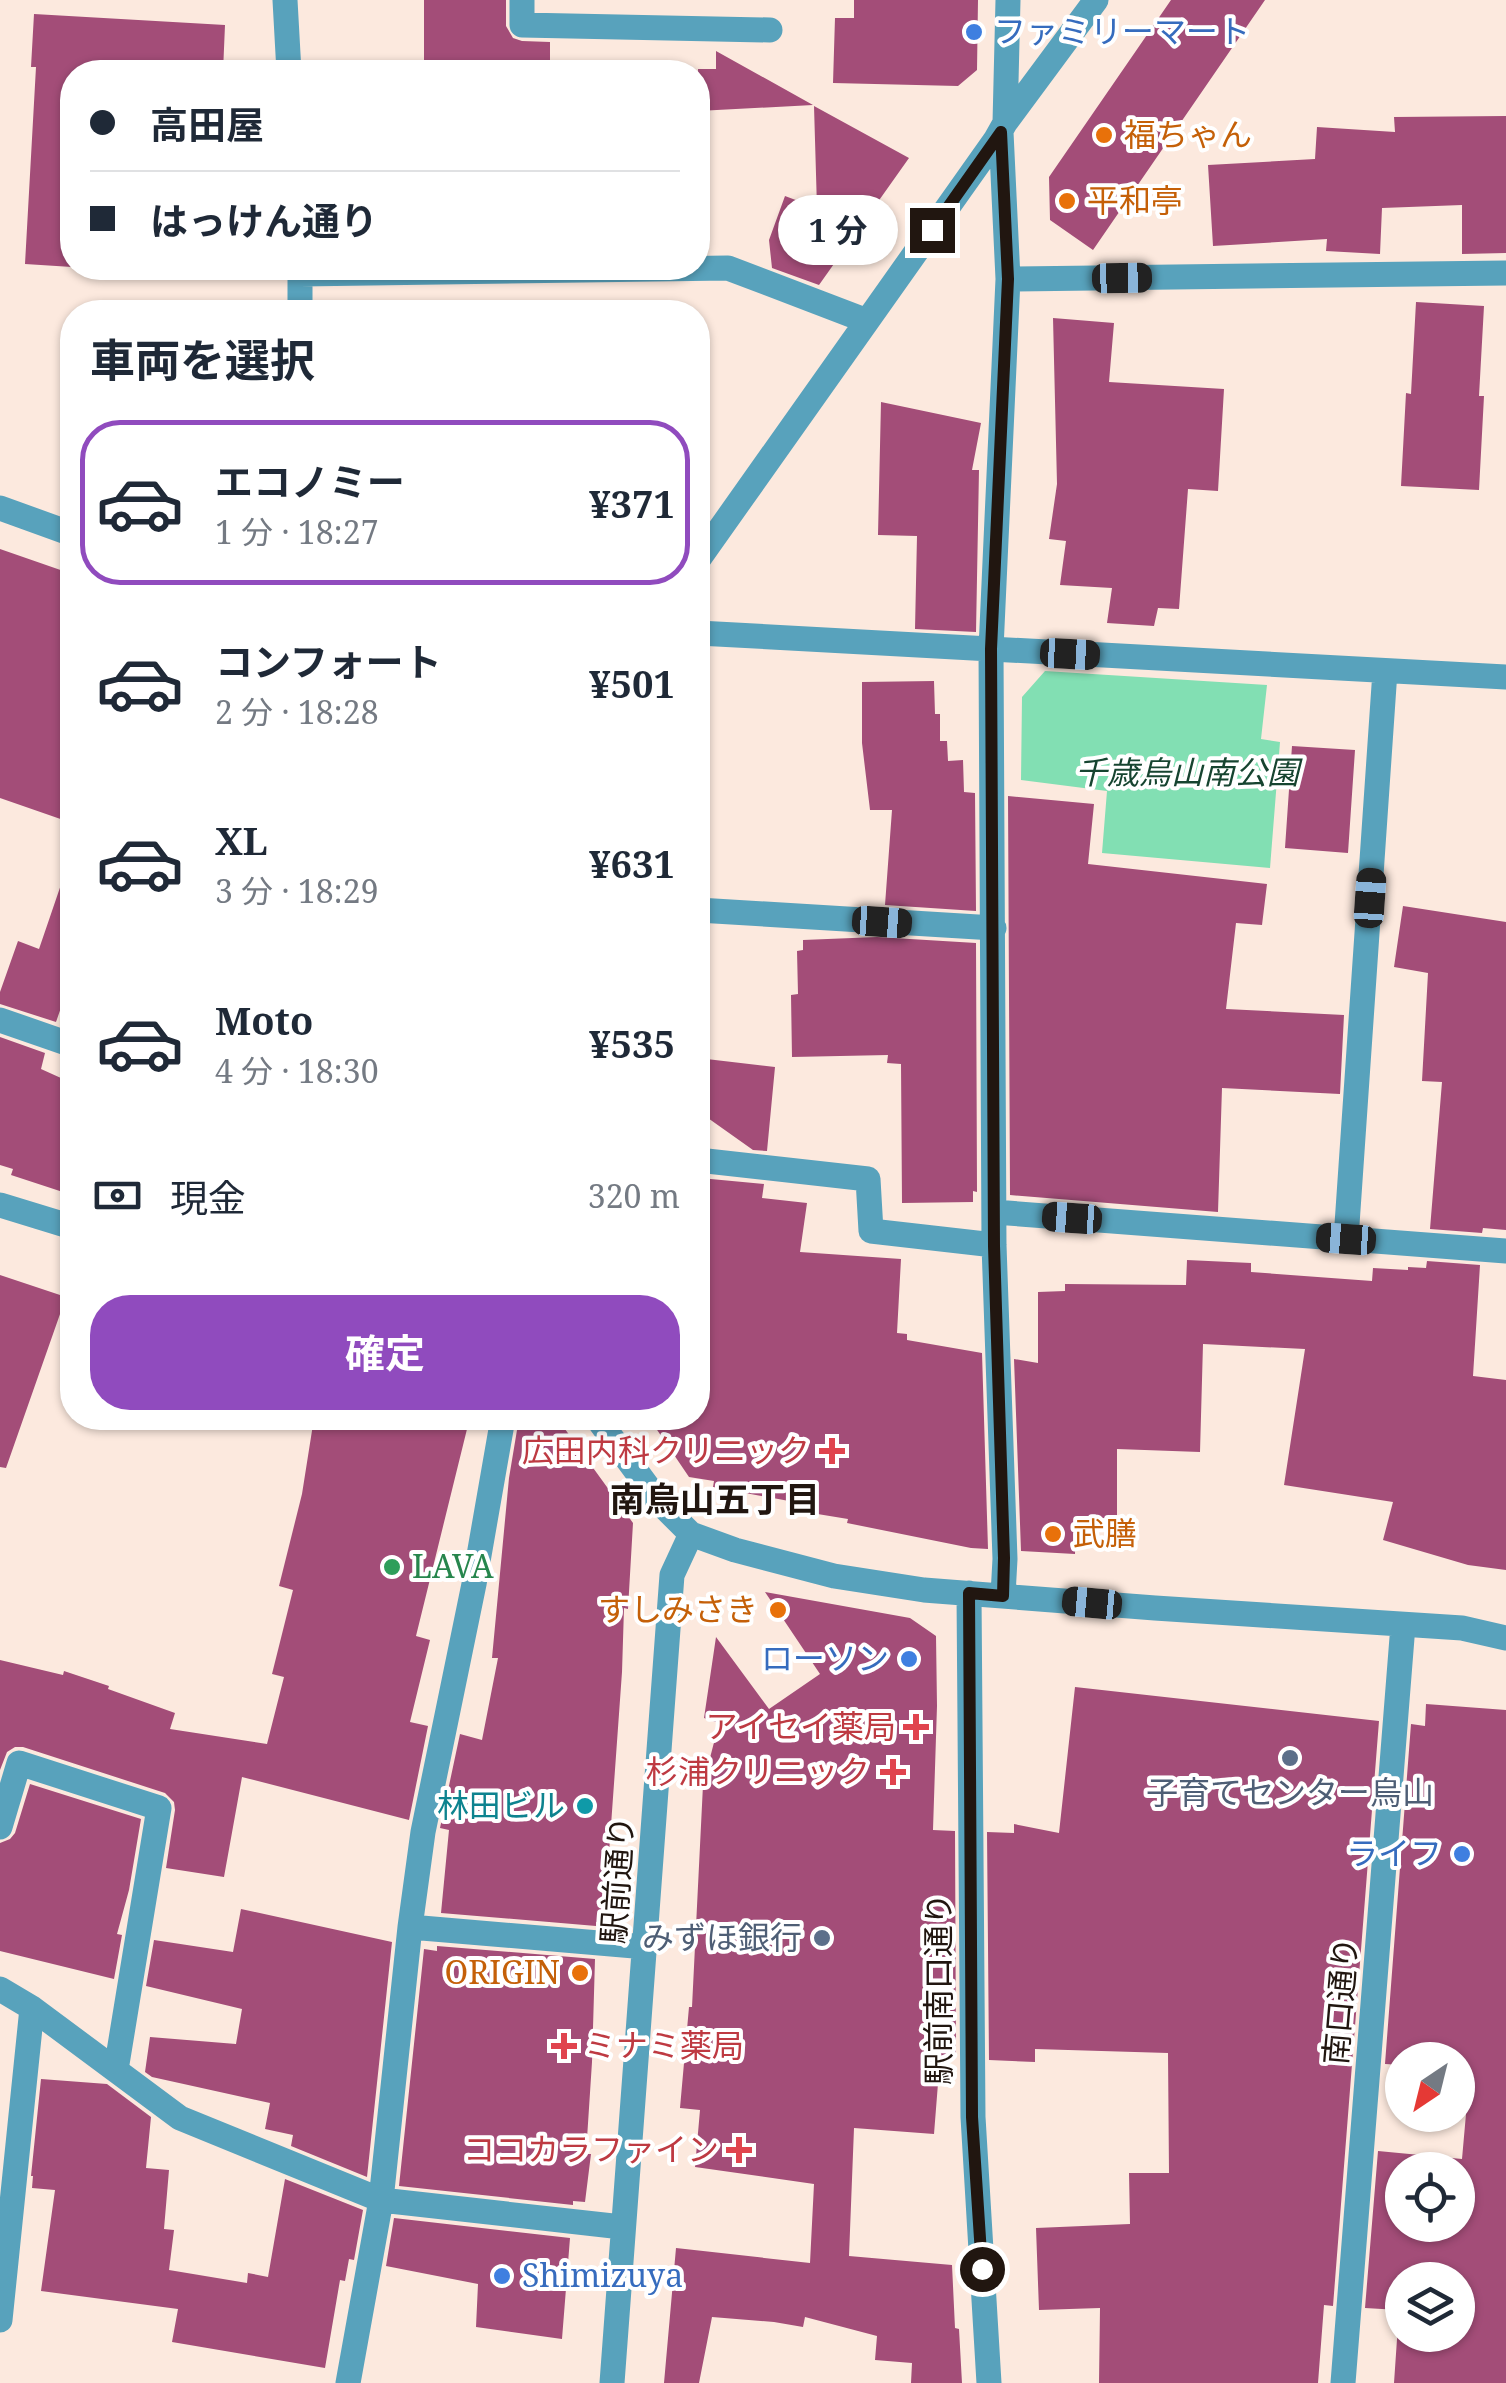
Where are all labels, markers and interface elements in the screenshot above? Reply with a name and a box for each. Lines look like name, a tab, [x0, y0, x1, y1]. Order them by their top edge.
place label: ファミリーマート	[994, 9, 1250, 52]
marker: ファミリーマート	[963, 21, 985, 43]
text: 高田屋	[150, 98, 264, 150]
place label: 福ちゃん	[1124, 112, 1252, 155]
marker: 福ちゃん	[1093, 124, 1115, 146]
place label: 平和亭	[1087, 178, 1183, 221]
marker: 平和亭	[1056, 190, 1078, 212]
text: はっけん通り	[150, 194, 378, 246]
callout: 1 分	[777, 195, 897, 265]
text: 1 分	[809, 208, 867, 251]
route end	[910, 208, 955, 253]
car	[1092, 262, 1152, 294]
text: 車両を選択	[90, 329, 315, 390]
text: エコノミー	[215, 455, 405, 507]
icon: car	[95, 458, 185, 548]
text: ¥371	[589, 477, 675, 529]
text: 1 分 · 18:27	[215, 510, 379, 553]
text: コンフォート	[215, 635, 442, 687]
car	[1039, 637, 1101, 671]
icon: car	[95, 638, 185, 728]
text: ¥501	[589, 657, 675, 709]
text: 2 分 · 18:28	[215, 690, 379, 733]
park label: 千歳烏山南公園	[1075, 750, 1303, 793]
text: XL	[215, 814, 268, 866]
icon: car	[95, 818, 185, 908]
text: ¥631	[589, 837, 675, 889]
car	[1353, 867, 1387, 929]
text: 3 分 · 18:29	[215, 869, 379, 912]
car	[851, 905, 913, 939]
text: Moto	[215, 994, 313, 1046]
icon: car	[95, 998, 185, 1088]
text: ¥535	[589, 1017, 675, 1069]
text: 4 分 · 18:30	[215, 1049, 379, 1092]
icon: cash	[90, 1168, 145, 1223]
text: 現金	[170, 1171, 246, 1223]
text: 320 m	[588, 1174, 680, 1217]
car	[1041, 1201, 1103, 1235]
car	[1315, 1222, 1377, 1256]
button: 確定	[90, 1295, 680, 1410]
place label: 広田内科クリニック	[522, 1428, 810, 1471]
marker: 広田内科クリニック	[819, 1438, 845, 1464]
district label: 南烏山五丁目	[610, 1475, 820, 1522]
place label: 武膳	[1073, 1511, 1137, 1554]
marker: 武膳	[1042, 1523, 1064, 1545]
place label: LAVA	[412, 1544, 494, 1587]
marker: LAVA	[381, 1556, 403, 1578]
car	[1061, 1585, 1123, 1621]
place label: すしみさき	[598, 1587, 758, 1630]
marker: すしみさき	[767, 1599, 789, 1621]
place label: ローソン	[761, 1636, 889, 1679]
marker: ローソン	[898, 1648, 920, 1670]
place label: アイセイ薬局	[706, 1704, 896, 1747]
marker: アイセイ薬局	[905, 1716, 927, 1738]
marker: 子育てセンター烏山	[1279, 1747, 1301, 1769]
place label: 杉浦クリニック	[646, 1749, 870, 1792]
marker: 杉浦クリニック	[880, 1759, 906, 1785]
place label: 子育てセンター烏山	[1146, 1770, 1434, 1813]
place label: 林田ビル	[437, 1783, 565, 1826]
marker: 林田ビル	[574, 1795, 596, 1817]
street label: 駅前通り	[591, 1815, 642, 1945]
place label: ライフ	[1346, 1831, 1442, 1874]
marker: ライフ	[1451, 1843, 1473, 1865]
street label: 駅前南口通り	[916, 1893, 959, 2085]
place label: みずほ銀行	[642, 1915, 802, 1958]
marker: みずほ銀行	[811, 1927, 833, 1949]
street label: 南口通り	[1313, 1935, 1367, 2067]
place label: ORIGIN	[445, 1950, 560, 1993]
marker: ORIGIN	[569, 1962, 591, 1984]
place label: ミナミ薬局	[584, 2023, 744, 2066]
marker: ミナミ薬局	[553, 2035, 575, 2057]
north arrow	[1385, 2042, 1475, 2132]
map controls	[1385, 2042, 1475, 2352]
place label: ココカラファイン	[463, 2127, 719, 2170]
marker: ココカラファイン	[728, 2139, 750, 2161]
button: locate	[1385, 2152, 1475, 2242]
route start	[960, 2247, 1005, 2292]
place label: Shimizuya	[522, 2253, 683, 2296]
button: layers	[1385, 2262, 1475, 2352]
marker: Shimizuya	[491, 2265, 513, 2287]

